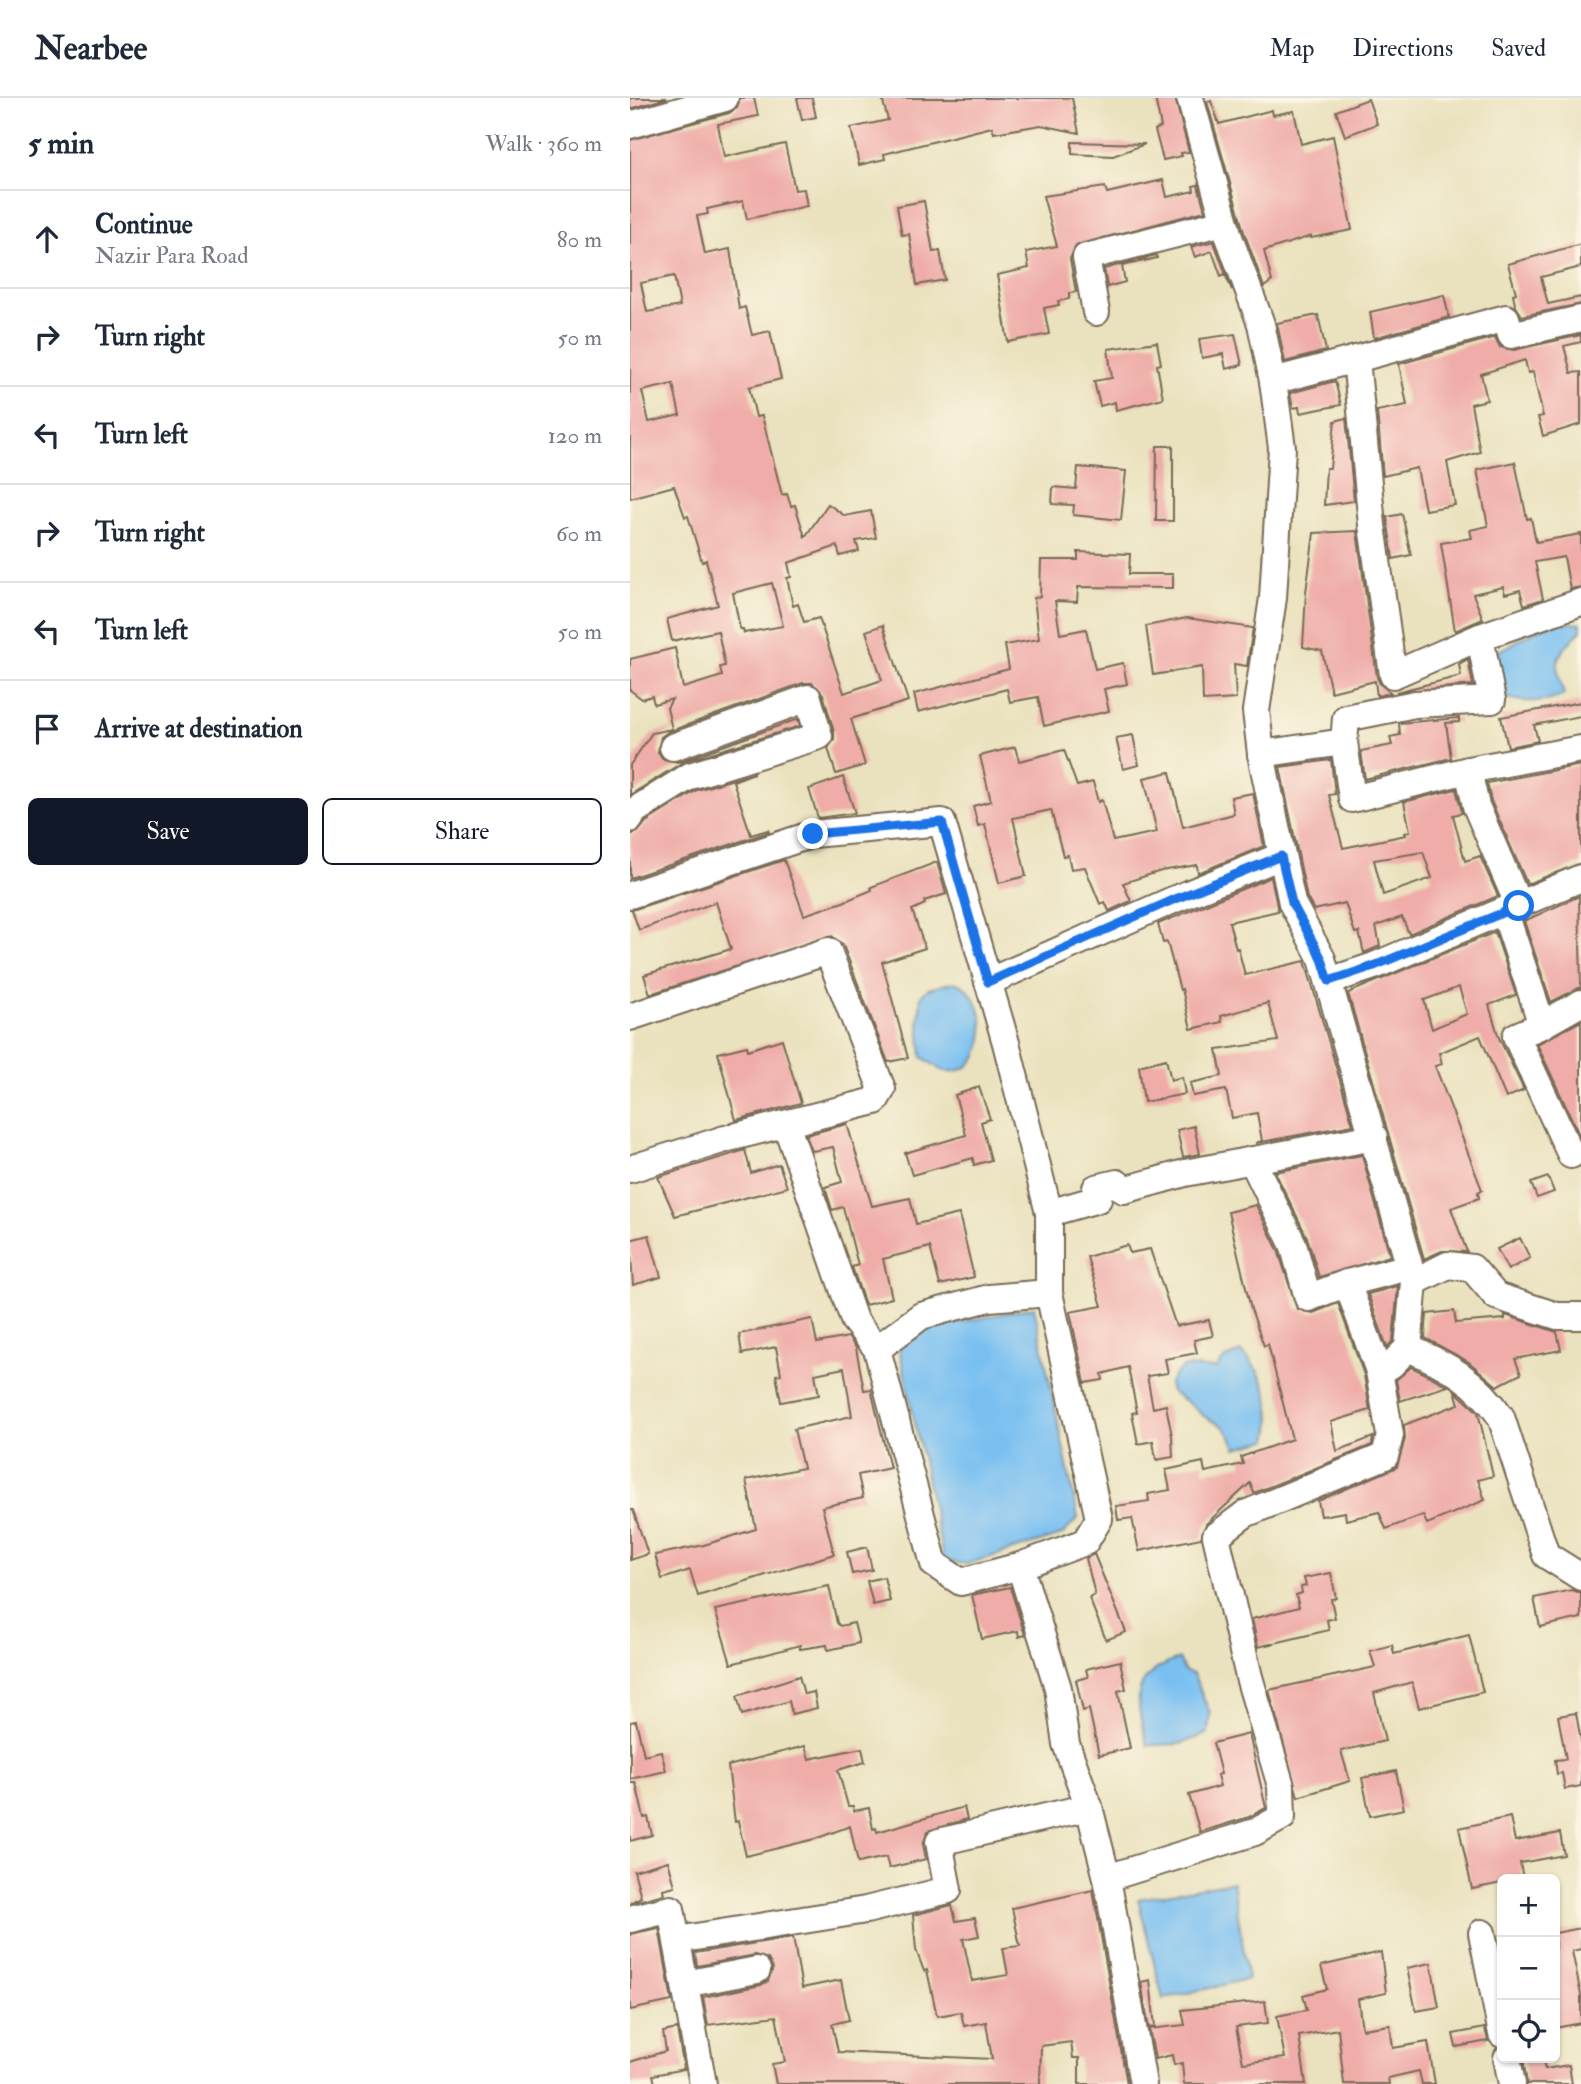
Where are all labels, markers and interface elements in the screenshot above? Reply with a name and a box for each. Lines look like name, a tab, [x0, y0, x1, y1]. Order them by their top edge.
text: Nearbee	[35, 28, 147, 69]
text: Map	[1269, 33, 1314, 64]
text: Directions	[1352, 33, 1453, 64]
text: Saved	[1491, 33, 1546, 64]
text: 5 min	[28, 125, 94, 162]
text: Walk · 360 m	[485, 129, 602, 158]
text: Continue	[95, 209, 193, 241]
icon: ahead	[28, 220, 66, 258]
text: 80 m	[557, 225, 602, 254]
text: Nazir Para Road	[95, 241, 248, 270]
icon: right	[28, 318, 66, 356]
text: Turn right	[95, 321, 205, 353]
text: 50 m	[558, 323, 602, 352]
icon: left	[28, 416, 66, 454]
text: Turn left	[95, 419, 188, 451]
text: 120 m	[548, 421, 602, 450]
icon: right	[28, 514, 66, 552]
text: Turn right	[95, 517, 205, 549]
text: 60 m	[556, 519, 602, 548]
icon: left	[28, 612, 66, 650]
text: Turn left	[95, 615, 188, 647]
text: 50 m	[558, 617, 602, 646]
icon: arrive	[28, 710, 66, 748]
text: Arrive at destination	[95, 713, 303, 745]
button: Save	[28, 798, 308, 865]
button: Share	[322, 798, 602, 865]
route end	[797, 818, 828, 849]
route start	[1503, 890, 1534, 921]
map controls	[1497, 1874, 1560, 2063]
button: +	[1497, 1874, 1560, 1937]
button: −	[1497, 1937, 1560, 2000]
button: locate	[1497, 2000, 1560, 2063]

